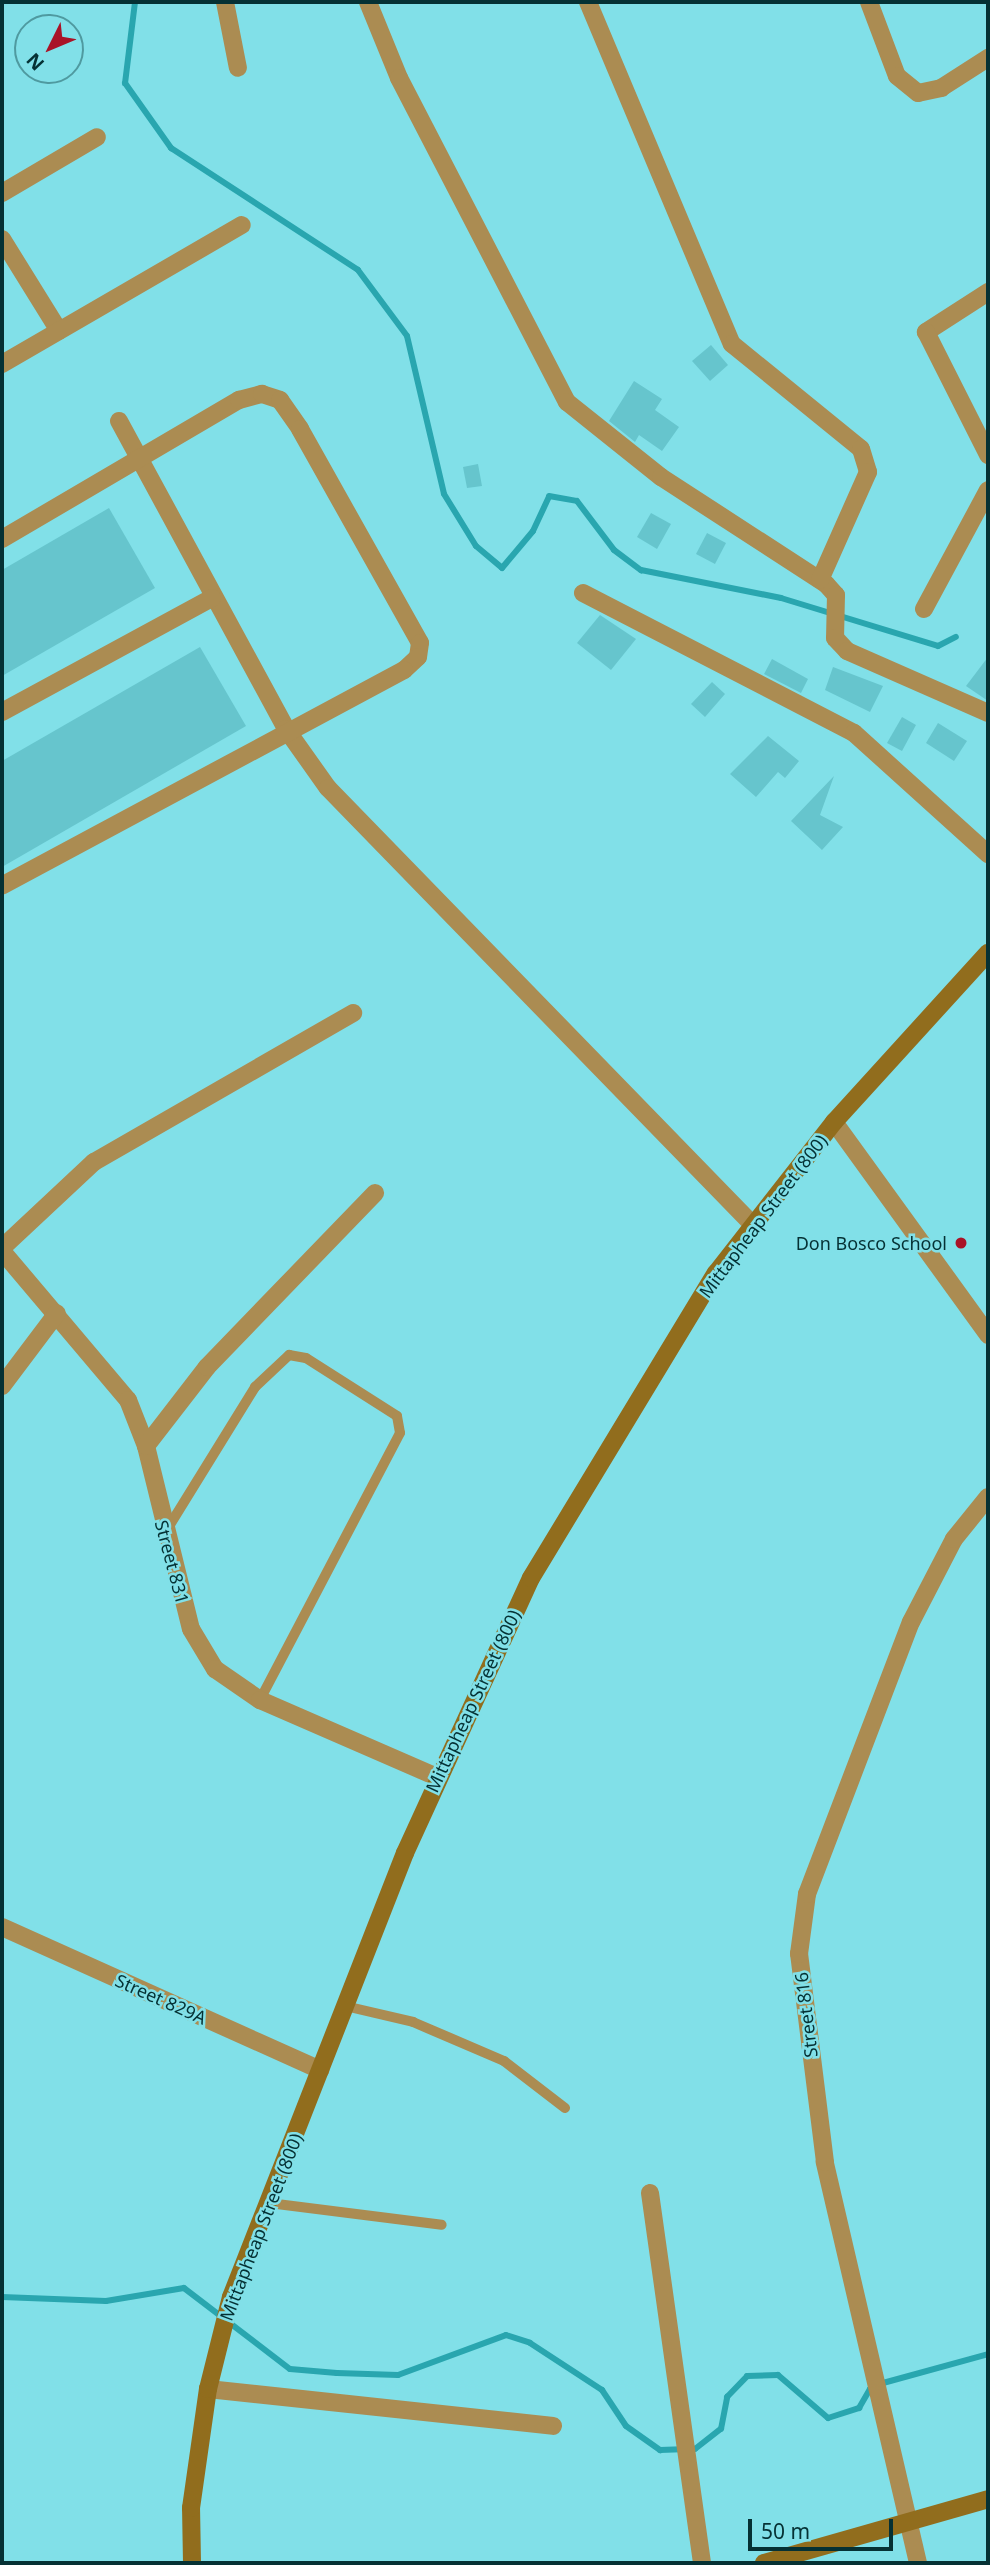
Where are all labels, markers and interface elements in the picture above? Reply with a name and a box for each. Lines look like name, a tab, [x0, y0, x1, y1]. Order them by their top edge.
north arrow	[14, 14, 84, 84]
text: N	[20, 47, 50, 76]
street label: Mittapheap Street (800)	[695, 1130, 831, 1302]
place label: Don Bosco School	[796, 1232, 947, 1254]
marker: Don Bosco School	[953, 1235, 969, 1251]
street label: Street 831	[150, 1518, 194, 1606]
street label: Mittapheap Street (800)	[421, 1606, 525, 1796]
street label: Street 829A	[112, 1969, 210, 2029]
street label: Street 816	[790, 1971, 822, 2059]
street label: Mittapheap Street (800)	[215, 2130, 307, 2324]
scale bar	[752, 2506, 897, 2550]
text: 50 m	[761, 2517, 810, 2545]

